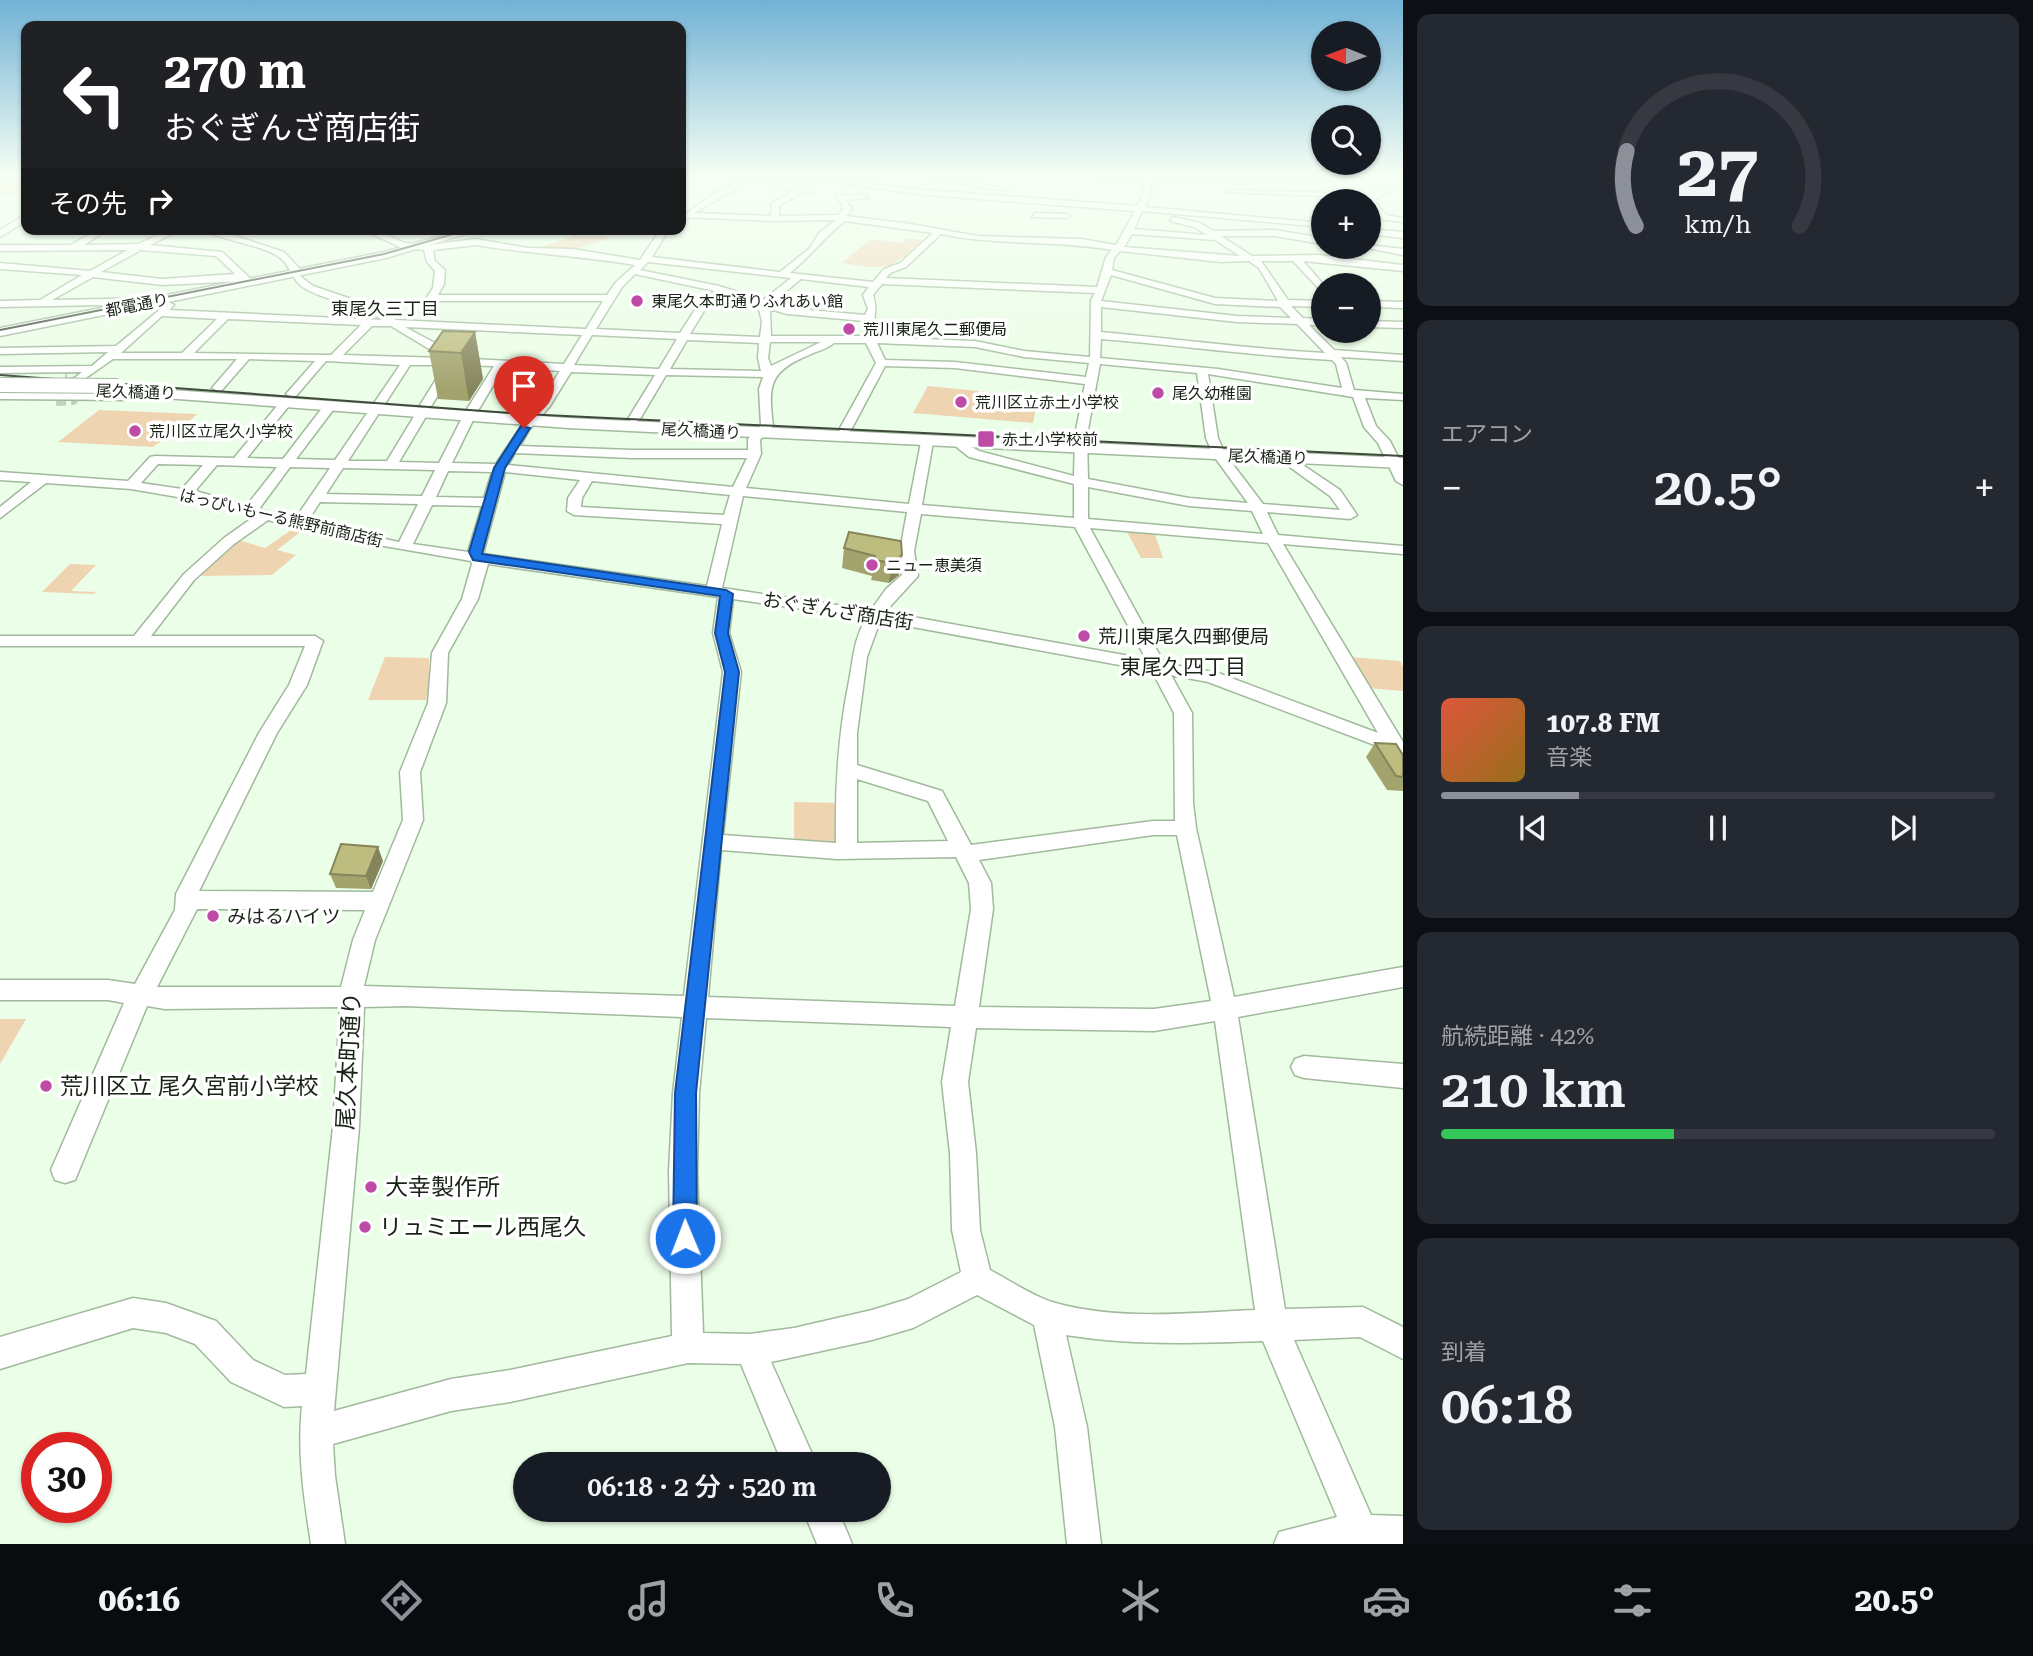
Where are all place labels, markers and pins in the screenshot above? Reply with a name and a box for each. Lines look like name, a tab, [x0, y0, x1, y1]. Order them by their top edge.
place label: 東尾久本町通りふれあい館	[651, 292, 843, 311]
marker: 東尾久本町通りふれあい館	[629, 293, 645, 309]
place label: 荒川東尾久二郵便局	[863, 320, 1007, 339]
marker: 荒川東尾久二郵便局	[841, 321, 857, 337]
pin	[494, 356, 554, 428]
place label: 尾久幼稚園	[1172, 384, 1252, 403]
marker: 尾久幼稚園	[1150, 385, 1166, 401]
place label: 荒川区立赤土小学校	[975, 393, 1119, 412]
marker: 荒川区立赤土小学校	[953, 394, 969, 410]
place label: 荒川区立尾久小学校	[149, 422, 293, 441]
marker: 荒川区立尾久小学校	[127, 423, 143, 439]
marker: 赤土小学校前	[976, 429, 996, 449]
place label: 赤土小学校前	[1002, 430, 1098, 449]
place label: ニュー恵美須	[886, 556, 982, 575]
marker: ニュー恵美須	[864, 557, 880, 573]
place label: 荒川東尾久四郵便局	[1098, 625, 1269, 648]
marker: 荒川東尾久四郵便局	[1076, 628, 1092, 644]
place label: みはるハイツ	[227, 905, 341, 928]
marker: みはるハイツ	[205, 908, 221, 924]
place label: 荒川区立 尾久宮前小学校	[60, 1073, 319, 1100]
marker: 荒川区立 尾久宮前小学校	[38, 1078, 54, 1094]
place label: 大幸製作所	[385, 1174, 500, 1201]
marker: 大幸製作所	[363, 1179, 379, 1195]
place label: リュミエール西尾久	[379, 1214, 586, 1241]
marker: リュミエール西尾久	[357, 1219, 373, 1235]

